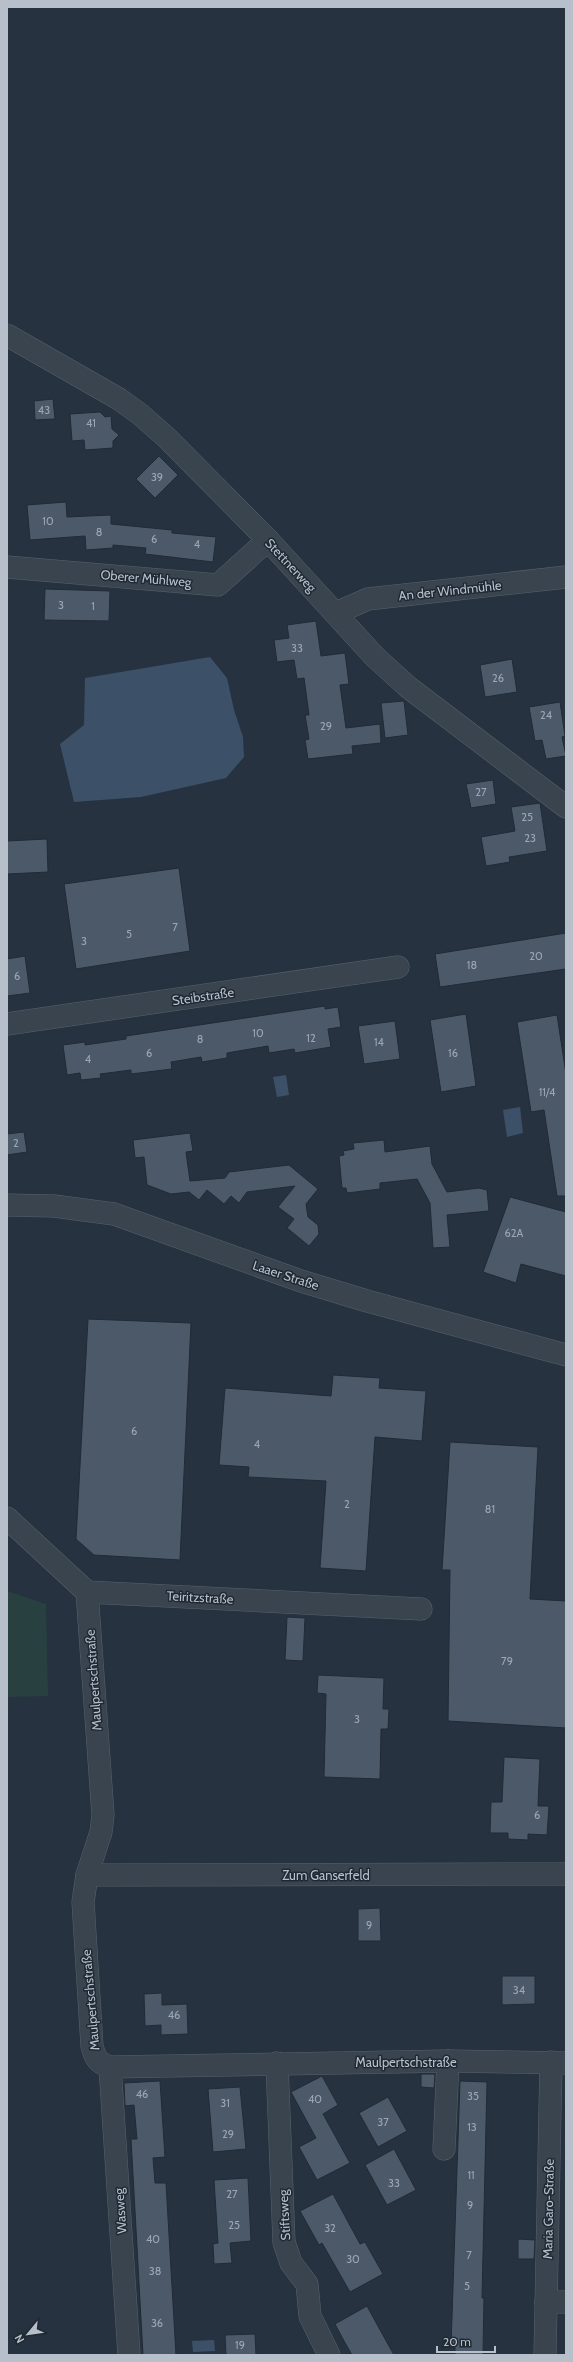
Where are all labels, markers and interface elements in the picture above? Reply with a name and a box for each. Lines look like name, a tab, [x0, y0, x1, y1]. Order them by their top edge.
house number: 43	[38, 403, 50, 417]
house number: 41	[86, 416, 96, 430]
house number: 39	[151, 470, 163, 484]
house number: 10	[42, 514, 54, 528]
house number: 8	[96, 525, 102, 539]
house number: 6	[151, 532, 157, 546]
street label: Stettnerweg	[262, 535, 320, 596]
house number: 4	[194, 537, 201, 551]
street label: Oberer Mühlweg	[100, 566, 193, 590]
street label: An der Windmühle	[398, 577, 503, 603]
house number: 3	[58, 598, 64, 612]
house number: 1	[91, 599, 95, 613]
house number: 33	[291, 641, 303, 655]
house number: 26	[492, 671, 504, 685]
house number: 24	[540, 708, 553, 722]
house number: 29	[320, 719, 332, 733]
house number: 27	[475, 785, 487, 799]
house number: 25	[521, 810, 533, 824]
house number: 23	[524, 831, 536, 845]
house number: 7	[172, 920, 178, 934]
house number: 5	[126, 927, 132, 941]
house number: 3	[81, 934, 87, 948]
house number: 20	[529, 949, 543, 963]
house number: 18	[467, 958, 477, 972]
house number: 6	[14, 969, 20, 983]
street label: Steibstraße	[171, 984, 235, 1008]
house number: 10	[252, 1026, 264, 1040]
house number: 12	[306, 1031, 316, 1045]
house number: 8	[197, 1032, 203, 1046]
house number: 14	[374, 1035, 385, 1049]
house number: 6	[146, 1046, 152, 1060]
house number: 16	[448, 1046, 458, 1060]
house number: 4	[85, 1052, 92, 1066]
house number: 11/4	[539, 1085, 556, 1099]
house number: 2	[13, 1136, 19, 1150]
house number: 62A	[505, 1226, 524, 1240]
street label: Laaer Straße	[251, 1257, 322, 1293]
house number: 6	[131, 1424, 137, 1438]
house number: 4	[254, 1437, 261, 1451]
house number: 2	[344, 1497, 350, 1511]
house number: 81	[485, 1502, 495, 1516]
street label: Teiritzstraße	[166, 1587, 234, 1607]
street label: Maulpertschstraße	[81, 1629, 105, 1731]
house number: 79	[501, 1654, 513, 1668]
house number: 3	[354, 1712, 360, 1726]
house number: 6	[534, 1808, 540, 1822]
street label: Zum Ganserfeld	[282, 1867, 370, 1883]
house number: 9	[366, 1918, 372, 1932]
street label: Maulpertschstraße	[78, 1948, 102, 2051]
house number: 34	[513, 1983, 526, 1997]
house number: 46	[168, 2008, 180, 2022]
street label: Maulpertschstraße	[355, 2054, 457, 2070]
house number: 46	[136, 2087, 148, 2101]
house number: 35	[467, 2089, 479, 2103]
house number: 40	[308, 2092, 322, 2106]
house number: 31	[220, 2096, 230, 2110]
house number: 37	[377, 2115, 389, 2129]
house number: 13	[467, 2120, 477, 2134]
house number: 29	[222, 2127, 234, 2141]
street label: Maria Garo-Straße	[539, 2158, 557, 2259]
house number: 11	[467, 2168, 475, 2182]
house number: 33	[388, 2176, 400, 2190]
street label: Wasweg	[110, 2187, 130, 2234]
house number: 27	[226, 2187, 238, 2201]
street label: Stiftsweg	[275, 2189, 293, 2241]
house number: 9	[467, 2198, 473, 2212]
house number: 25	[228, 2218, 240, 2232]
house number: 32	[324, 2221, 336, 2235]
house number: 40	[146, 2232, 160, 2246]
house number: 7	[466, 2248, 472, 2262]
house number: 30	[346, 2252, 360, 2266]
house number: 38	[149, 2264, 161, 2278]
house number: 5	[464, 2279, 470, 2293]
north arrow	[8, 2314, 48, 2354]
house number: 36	[151, 2316, 163, 2330]
scale bar	[437, 2328, 495, 2354]
text: N	[11, 2332, 27, 2346]
text: 20 m	[443, 2334, 471, 2349]
house number: 19	[235, 2338, 245, 2352]

